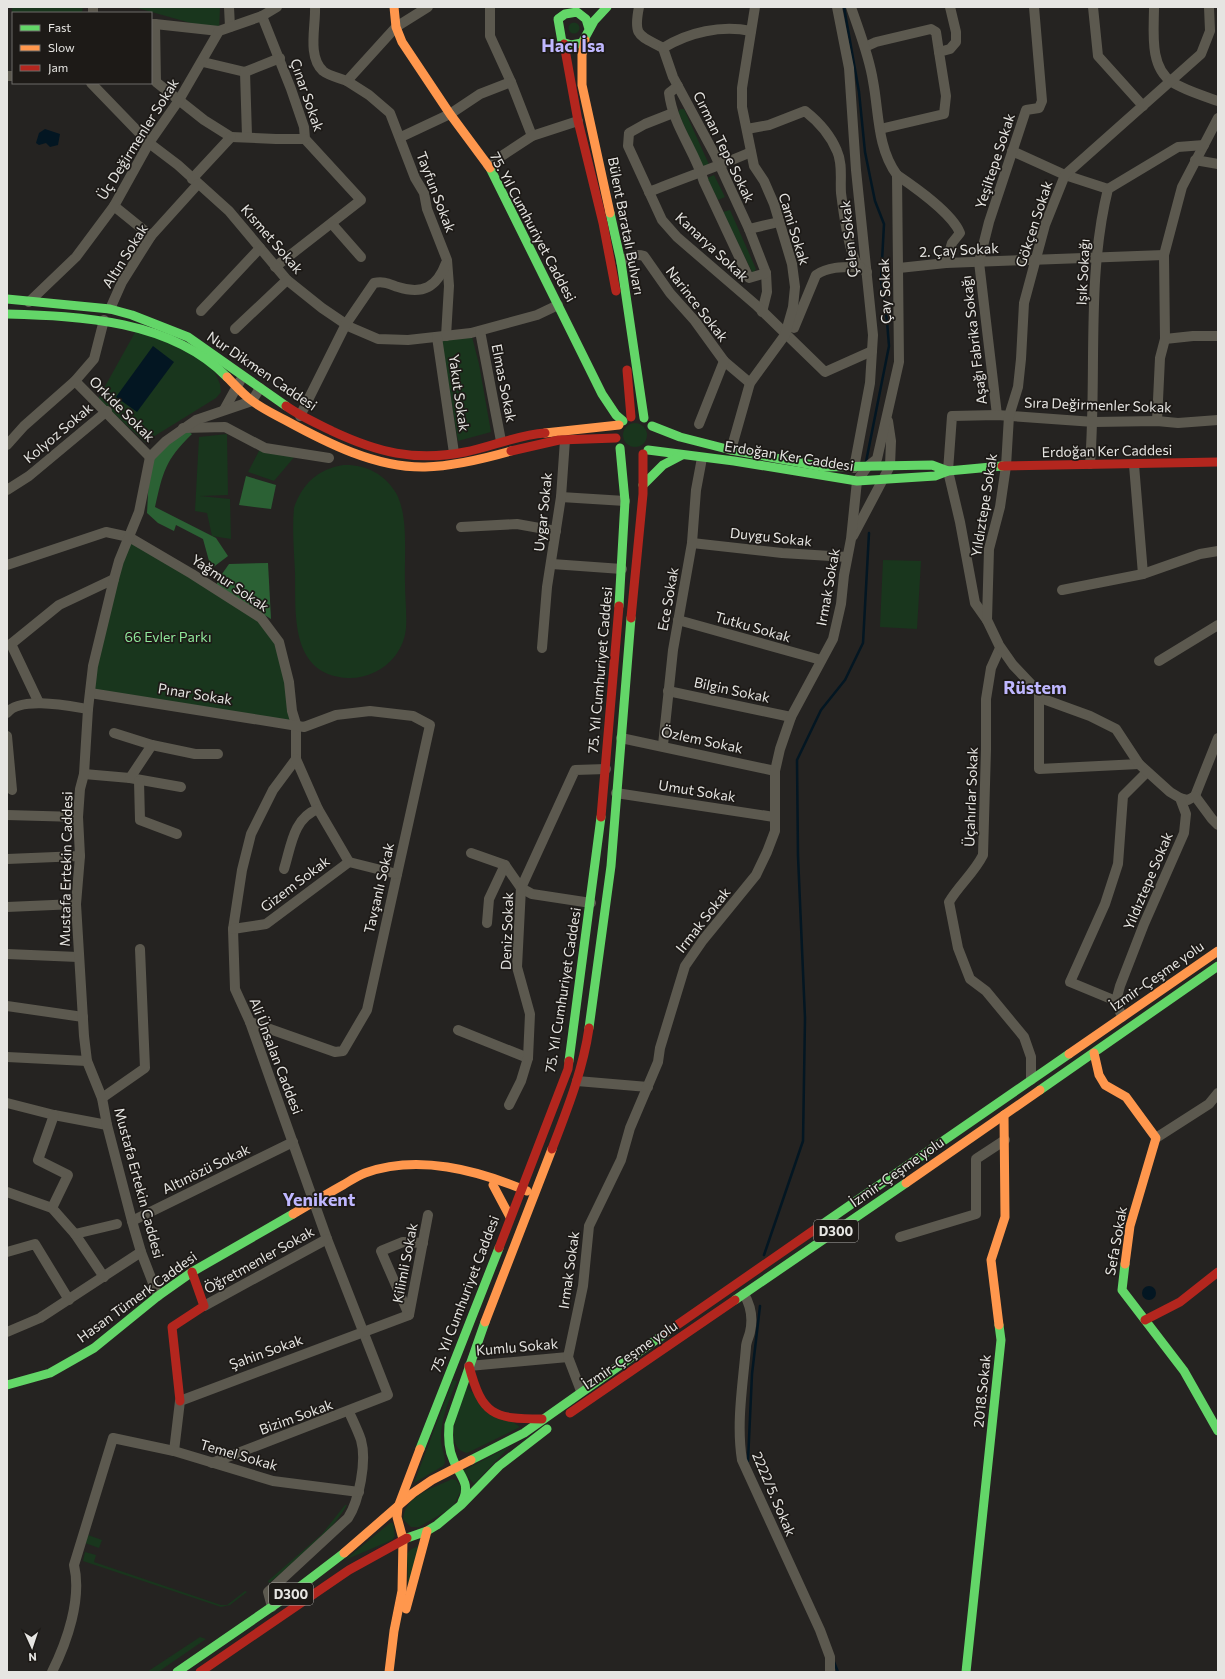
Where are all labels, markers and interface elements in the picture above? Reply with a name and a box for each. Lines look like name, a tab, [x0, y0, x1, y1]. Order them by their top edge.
legend	[12, 12, 152, 84]
text: Fast	[48, 20, 71, 34]
district label: Hacı İsa	[541, 34, 605, 56]
text: Slow	[48, 40, 75, 54]
street label: Çınar Sokak	[287, 56, 328, 134]
text: Jam	[48, 60, 68, 75]
street label: Üç Değirmenler Sokak	[93, 74, 182, 203]
street label: Cırman Tepe Sokak	[690, 88, 759, 206]
street label: Yeşiltepe Sokak	[971, 111, 1018, 211]
street label: Tayfun Sokak	[413, 149, 460, 235]
street label: 75. Yıl Cumhuriyet Caddesi	[487, 149, 580, 304]
street label: Bülent Baratalı Bulvarı	[605, 155, 648, 296]
street label: Gökçen Sokak	[1012, 178, 1056, 269]
street label: Cami Sokak	[775, 191, 814, 267]
street label: Çelen Sokak	[836, 199, 861, 279]
street label: Kısmet Sokak	[238, 201, 307, 277]
street label: Kanarya Sokak	[672, 208, 753, 285]
street label: Altın Sokak	[98, 220, 151, 291]
street label: Işık Sokağı	[1072, 238, 1093, 306]
street label: 2. Çay Sokak	[919, 239, 1000, 260]
street label: Çay Sokak	[875, 257, 894, 324]
street label: Narince Sokak	[663, 263, 732, 345]
street label: Aşağı Fabrika Sokağı	[957, 274, 990, 406]
street label: Nur Dikmen Caddesi	[204, 328, 320, 414]
street label: Elmas Sokak	[489, 342, 521, 424]
street label: Yakut Sokak	[446, 353, 473, 433]
street label: Orkide Sokak	[86, 372, 159, 445]
street label: Sıra Değirmenler Sokak	[1024, 393, 1173, 416]
street label: Kolyoz Sokak	[20, 399, 96, 466]
street label: Erdoğan Ker Caddesi	[723, 437, 855, 474]
street label: Erdoğan Ker Caddesi	[1042, 441, 1172, 460]
street label: Yıldıztepe Sokak	[967, 452, 1000, 558]
street label: Uygar Sokak	[530, 471, 555, 552]
street label: Duygu Sokak	[729, 524, 813, 549]
street label: Irmak Sokak	[812, 546, 843, 627]
street label: Yağmur Sokak	[188, 550, 273, 615]
street label: Ece Sokak	[654, 565, 682, 632]
street label: 75. Yıl Cumhuriyet Caddesi	[584, 586, 615, 754]
street label: Tutku Sokak	[713, 608, 794, 646]
park label: 66 Evler Parkı	[124, 628, 212, 645]
street label: Bilgin Sokak	[693, 673, 772, 706]
district label: Rüstem	[1003, 676, 1067, 698]
street label: Pınar Sokak	[157, 679, 234, 708]
street label: Özlem Sokak	[660, 723, 745, 757]
street label: Üçahırlar Sokak	[960, 746, 981, 847]
street label: Umut Sokak	[657, 776, 737, 805]
street label: Mustafa Ertekin Caddesi	[56, 791, 75, 947]
street label: Yıldıztepe Sokak	[1119, 829, 1176, 932]
street label: Tavşanlı Sokak	[360, 840, 397, 935]
street label: Gizem Sokak	[257, 852, 333, 915]
street label: Irmak Sokak	[672, 883, 734, 956]
street label: Deniz Sokak	[497, 891, 516, 970]
street label: 75. Yıl Cumhuriyet Caddesi	[541, 906, 584, 1074]
street label: İzmir-Çeşme yolu	[1107, 937, 1207, 1014]
street label: Ali Ünsalan Caddesi	[246, 995, 307, 1116]
street label: Mustafa Ertekin Caddesi	[111, 1106, 168, 1260]
street label: İzmir-Çeşme yolu	[847, 1133, 947, 1210]
street label: Altınözü Sokak	[159, 1140, 253, 1197]
district label: Yenikent	[283, 1188, 356, 1210]
street label: Sefa Sokak	[1101, 1205, 1130, 1277]
street label: 75. Yıl Cumhuriyet Caddesi	[427, 1213, 502, 1375]
road number: D300	[814, 1220, 858, 1242]
street label: Kilimli Sokak	[388, 1221, 421, 1304]
street label: Öğretmenler Sokak	[201, 1222, 317, 1297]
street label: Irmak Sokak	[555, 1230, 582, 1310]
street label: Hasan Tümerk Caddesi	[74, 1247, 200, 1346]
street label: İzmir-Çeşme yolu	[579, 1317, 680, 1393]
street label: Şahin Sokak	[227, 1330, 305, 1373]
street label: Kumlu Sokak	[475, 1334, 559, 1359]
street label: 2018.Sokak	[969, 1353, 994, 1428]
street label: Bizim Sokak	[257, 1395, 335, 1438]
street label: Temel Sokak	[198, 1435, 280, 1474]
street label: 2222/5. Sokak	[749, 1449, 800, 1539]
road number: D300	[269, 1583, 313, 1605]
north arrow	[12, 1627, 52, 1667]
text: N	[28, 1651, 37, 1664]

